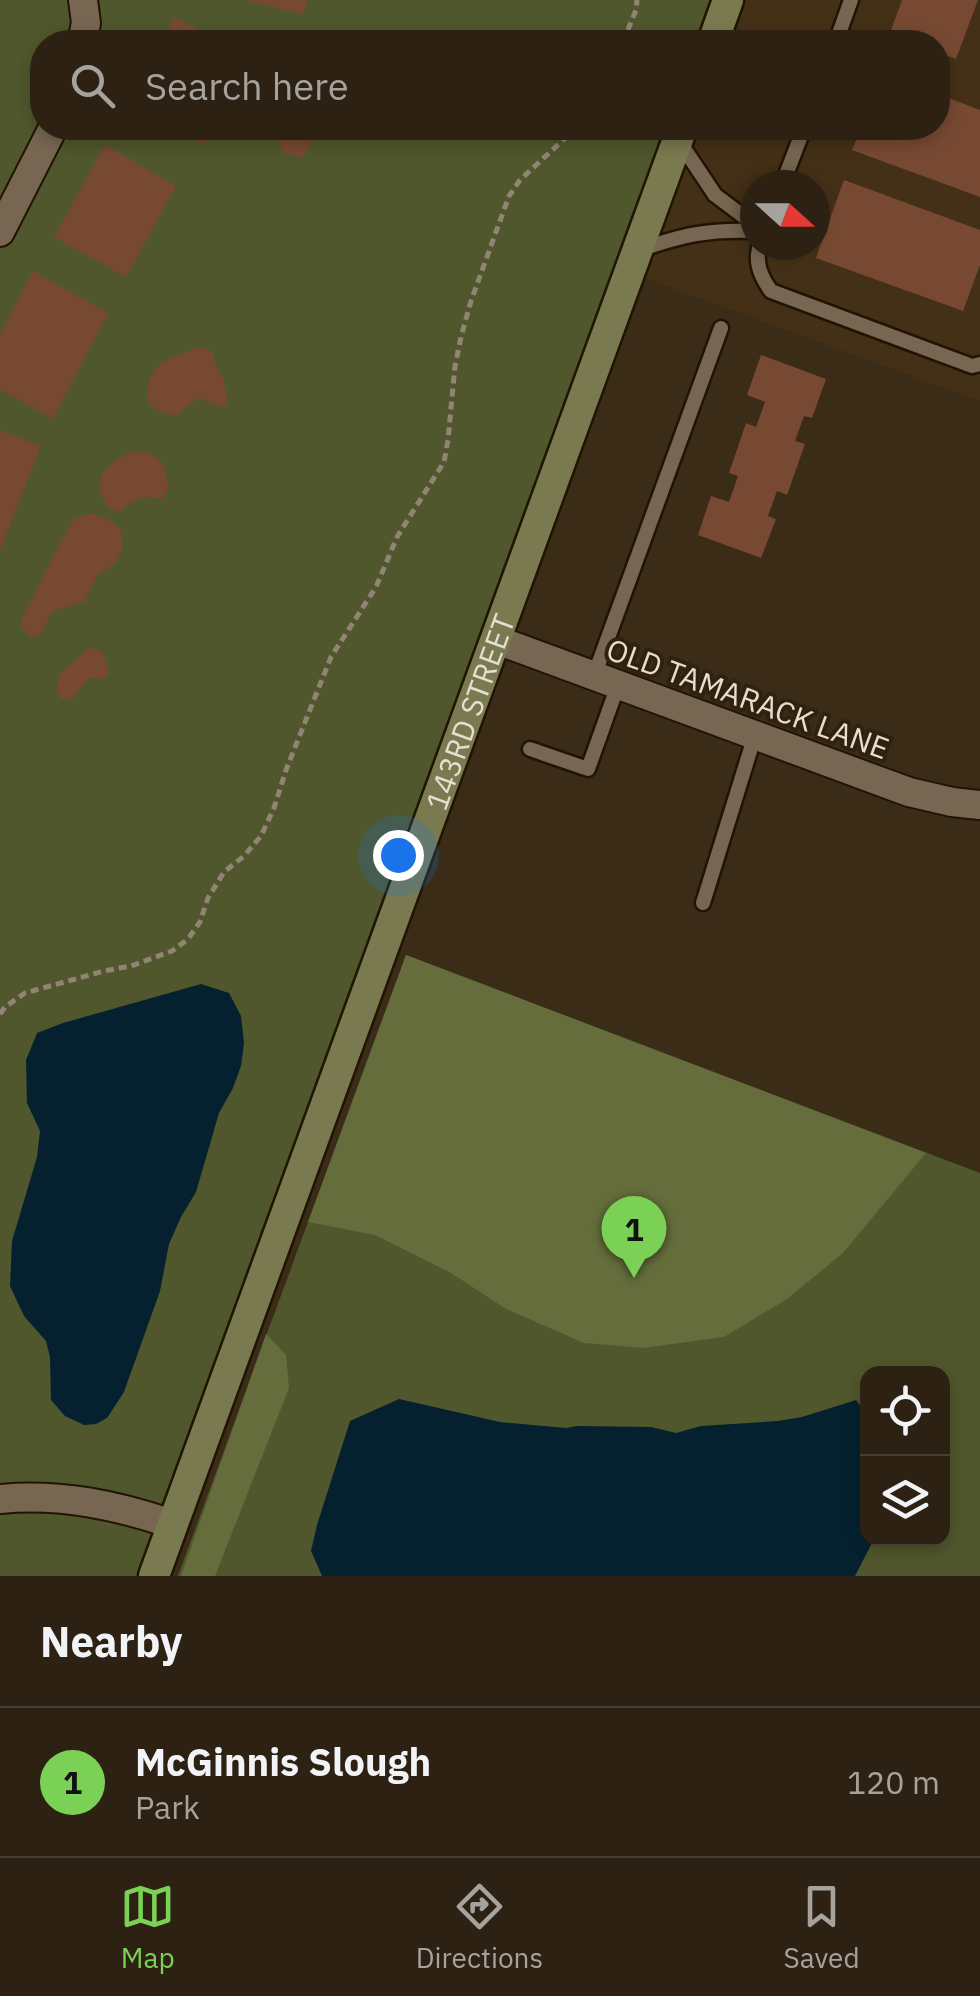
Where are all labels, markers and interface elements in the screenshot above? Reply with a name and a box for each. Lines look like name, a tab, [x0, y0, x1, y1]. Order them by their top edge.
search box	[30, 30, 950, 140]
icon: search	[65, 58, 120, 113]
text: Search here	[145, 61, 349, 110]
north arrow	[740, 170, 830, 260]
street label: 143RD STREET	[416, 608, 523, 815]
street label: OLD TAMARACK LANE	[601, 629, 895, 767]
your location	[373, 830, 424, 881]
pin: 1	[602, 1196, 666, 1278]
map controls	[860, 1366, 950, 1546]
button: locate	[860, 1366, 950, 1456]
button: layers	[860, 1456, 950, 1546]
text: Nearby	[40, 1614, 182, 1669]
text: McGinnis Slough	[135, 1737, 431, 1786]
text: 1	[63, 1761, 82, 1803]
text: 120 m	[847, 1761, 940, 1803]
text: Park	[135, 1786, 200, 1828]
tab: Map	[120, 1879, 175, 1976]
tab: Directions	[416, 1879, 543, 1976]
tab: Saved	[784, 1879, 860, 1976]

